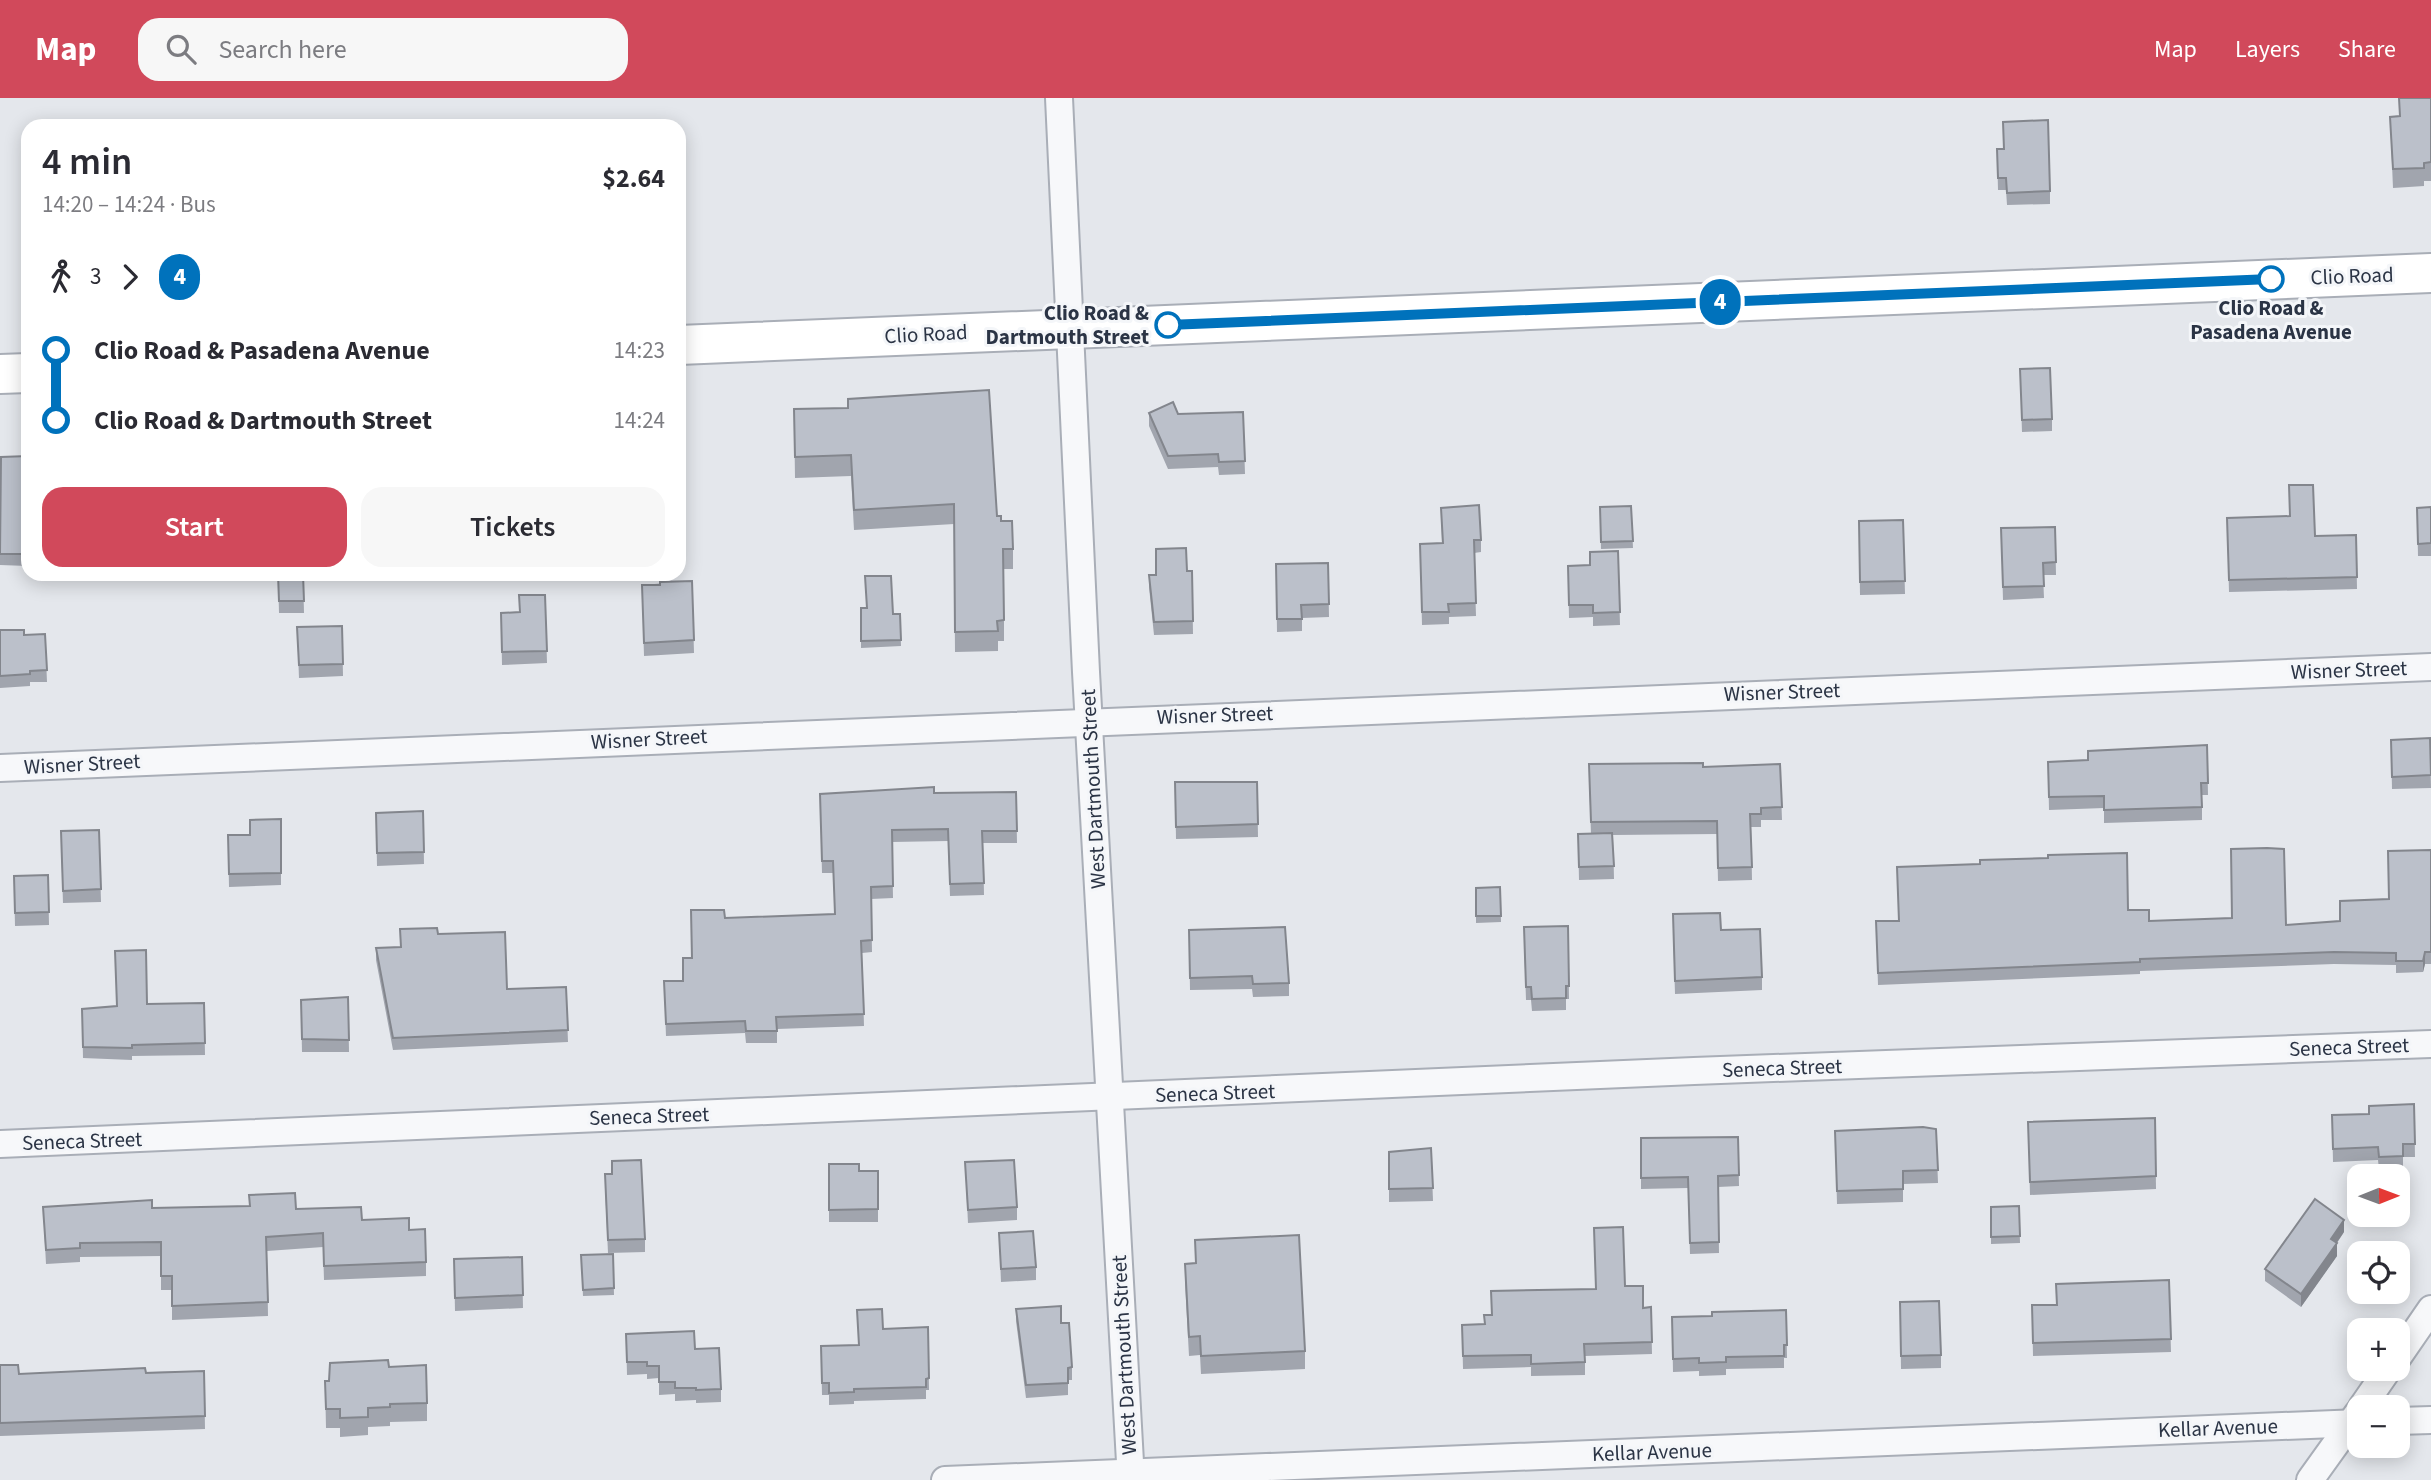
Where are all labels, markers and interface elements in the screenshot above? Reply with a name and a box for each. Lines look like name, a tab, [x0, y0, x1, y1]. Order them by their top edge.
search box	[138, 18, 628, 81]
text: Map	[35, 26, 96, 73]
icon: search	[162, 30, 200, 68]
text: Search here	[218, 31, 347, 68]
text: Map	[2154, 32, 2197, 67]
text: Layers	[2235, 32, 2300, 67]
text: Share	[2338, 32, 2396, 67]
text: 4 min	[42, 135, 132, 189]
text: $2.64	[602, 160, 665, 197]
text: 14:20 – 14:24 · Bus	[42, 188, 216, 221]
icon: walk	[42, 258, 80, 296]
icon: forward	[111, 258, 149, 296]
text: 4	[173, 259, 186, 294]
text: 3	[90, 260, 101, 293]
street label: Clio Road	[2310, 260, 2394, 292]
marker: Clio Road & Pasadena Avenue	[2258, 266, 2284, 292]
line badge: 4	[1697, 279, 1743, 325]
text: 4	[1714, 284, 1726, 319]
place label: Clio Road & Pasadena Avenue	[2190, 293, 2352, 347]
place label: Clio Road & Dartmouth Street	[986, 298, 1149, 352]
marker: Clio Road & Dartmouth Street	[1155, 312, 1181, 338]
street label: Clio Road	[884, 317, 968, 351]
text: Clio Road & Pasadena Avenue	[94, 332, 430, 369]
text: 14:23	[614, 334, 665, 367]
text: Clio Road & Dartmouth Street	[94, 402, 432, 439]
text: 14:24	[614, 404, 665, 437]
button: Start	[42, 487, 347, 567]
button: Tickets	[361, 487, 665, 567]
street label: Wisner Street	[2290, 653, 2408, 687]
street label: Wisner Street	[1723, 675, 1841, 709]
street label: West Dartmouth Street	[1073, 688, 1113, 890]
street label: Wisner Street	[1156, 698, 1274, 732]
street label: Wisner Street	[590, 721, 708, 757]
street label: Wisner Street	[23, 746, 141, 782]
street label: Seneca Street	[2288, 1030, 2410, 1064]
street label: Seneca Street	[1721, 1051, 1843, 1085]
street label: Seneca Street	[1154, 1076, 1276, 1110]
street label: Seneca Street	[588, 1099, 710, 1133]
street label: Seneca Street	[21, 1124, 143, 1158]
north arrow	[2347, 1164, 2410, 1227]
map controls	[2347, 1164, 2410, 1458]
button: locate	[2347, 1241, 2410, 1304]
street label: West Dartmouth Street	[1104, 1254, 1144, 1456]
button: +	[2347, 1318, 2410, 1381]
button: −	[2347, 1395, 2410, 1458]
street label: Kellar Avenue	[2158, 1411, 2278, 1445]
street label: Kellar Avenue	[1592, 1435, 1712, 1469]

